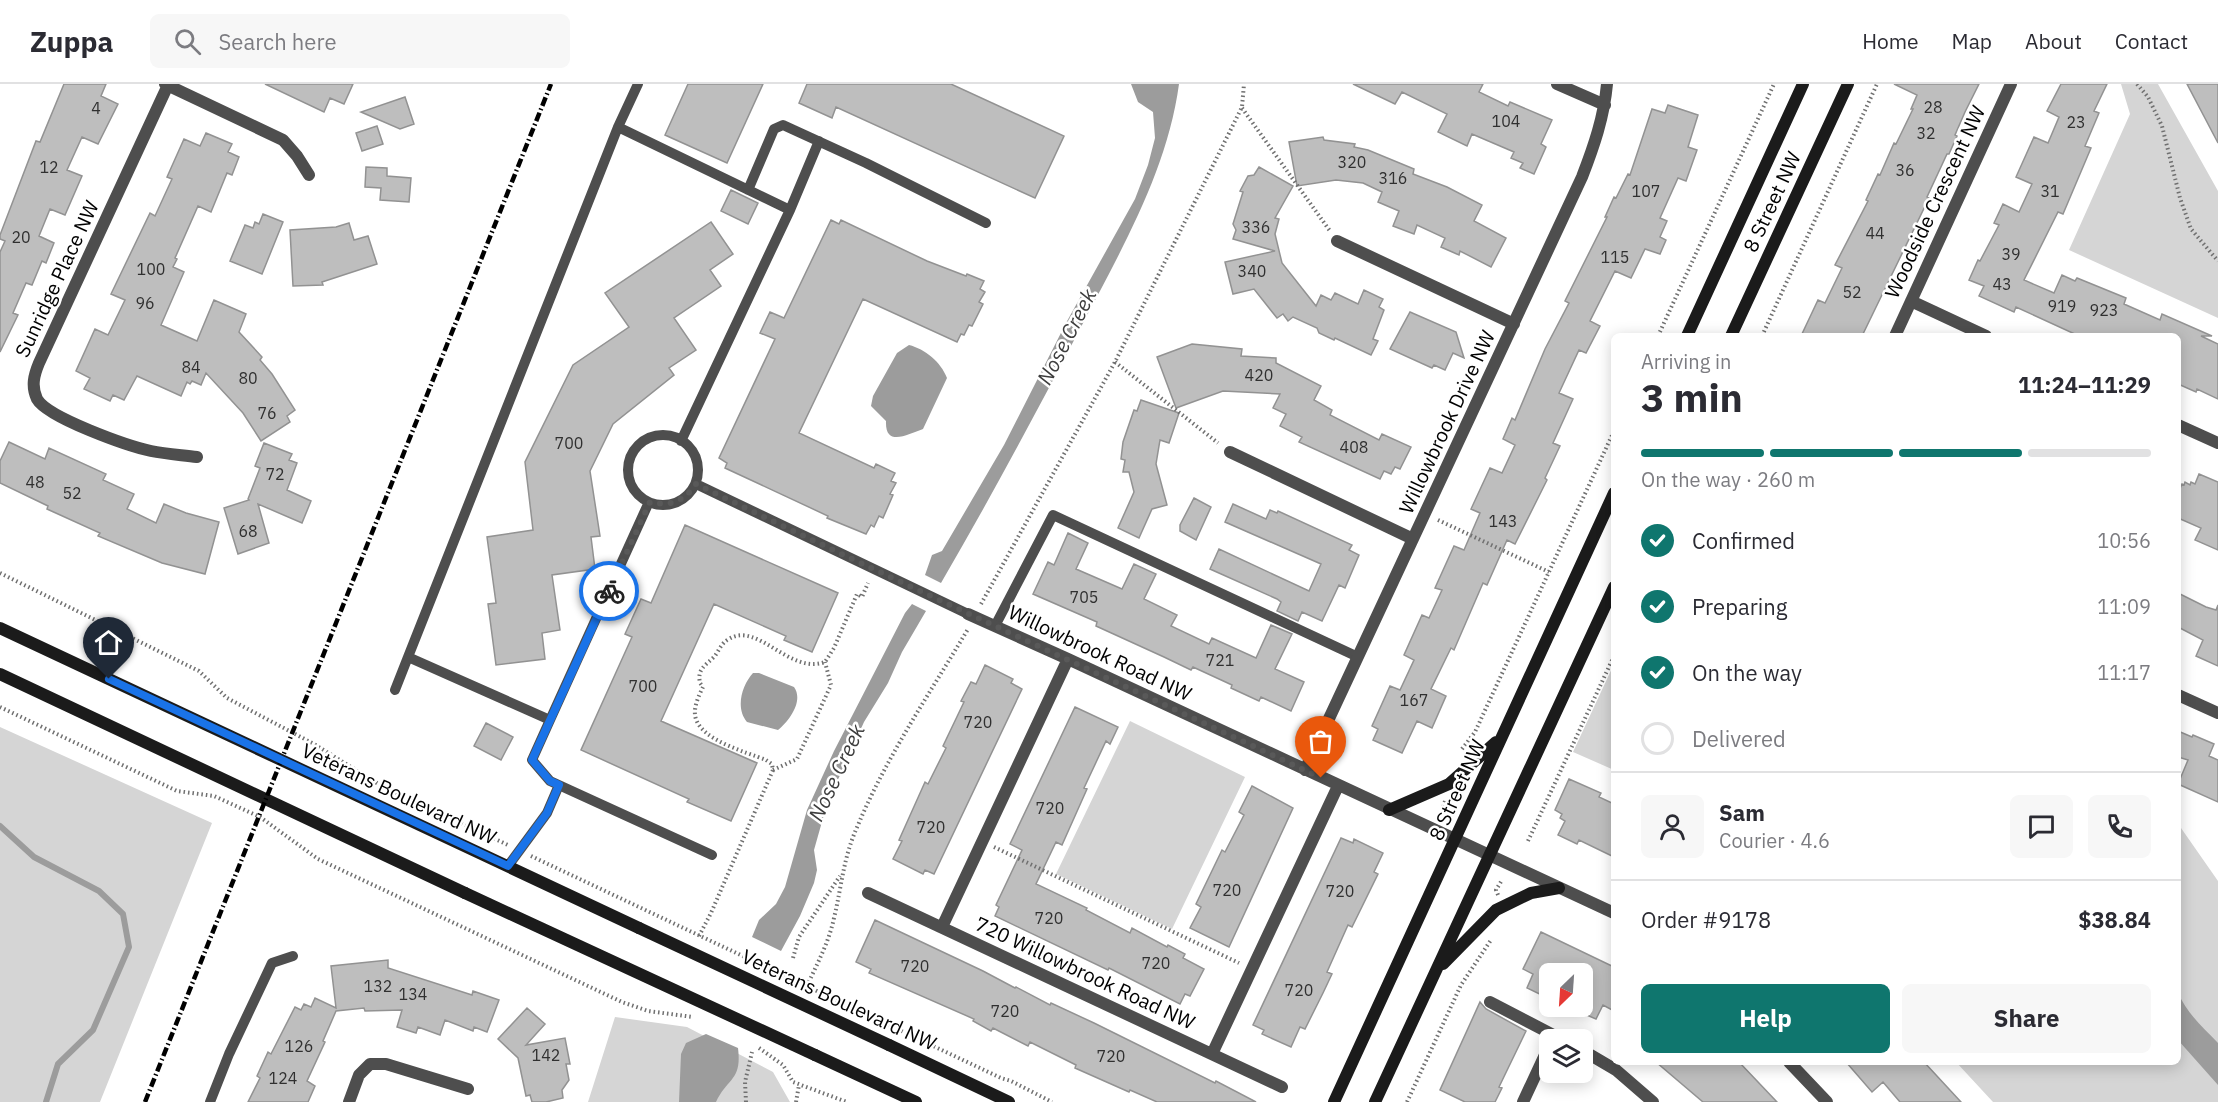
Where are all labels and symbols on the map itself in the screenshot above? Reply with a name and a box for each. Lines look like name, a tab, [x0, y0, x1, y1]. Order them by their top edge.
house number: 28	[1923, 97, 1943, 117]
house number: 4	[91, 98, 101, 118]
street label: Woodside Crescent NW	[1878, 101, 1991, 303]
house number: 104	[1492, 111, 1520, 131]
house number: 23	[2066, 112, 2086, 132]
house number: 32	[1916, 123, 1936, 143]
street label: 8 Street NW	[1736, 147, 1807, 257]
house number: 320	[1338, 152, 1366, 172]
house number: 12	[39, 157, 59, 177]
house number: 36	[1895, 160, 1915, 180]
house number: 316	[1379, 168, 1407, 188]
house number: 107	[1632, 181, 1660, 201]
house number: 31	[2040, 181, 2060, 201]
street label: Sunridge Place NW	[8, 196, 105, 362]
house number: 336	[1242, 217, 1270, 237]
house number: 44	[1865, 223, 1885, 243]
house number: 20	[11, 227, 31, 247]
house number: 39	[2001, 244, 2021, 264]
house number: 115	[1601, 247, 1629, 267]
house number: 100	[137, 259, 165, 279]
house number: 340	[1238, 261, 1266, 281]
house number: 43	[1992, 274, 2012, 294]
house number: 52	[1842, 282, 1862, 302]
water label: Nose Creek	[1030, 283, 1103, 389]
house number: 96	[135, 293, 155, 313]
house number: 919	[2048, 296, 2076, 316]
house number: 923	[2090, 300, 2118, 320]
street label: Willowbrook Drive NW	[1392, 325, 1501, 518]
house number: 84	[181, 357, 201, 377]
house number: 420	[1245, 365, 1273, 385]
house number: 80	[238, 368, 258, 388]
house number: 76	[257, 403, 277, 423]
house number: 700	[555, 433, 583, 453]
house number: 408	[1340, 437, 1368, 457]
house number: 72	[265, 464, 285, 484]
house number: 48	[25, 472, 45, 492]
house number: 52	[62, 483, 82, 503]
house number: 143	[1489, 511, 1517, 531]
house number: 68	[238, 521, 258, 541]
courier	[579, 561, 639, 621]
house number: 705	[1070, 587, 1098, 607]
street label: Willowbrook Road NW	[1004, 598, 1196, 707]
pin	[83, 617, 134, 679]
house number: 721	[1206, 650, 1234, 670]
house number: 700	[629, 676, 657, 696]
house number: 167	[1400, 690, 1428, 710]
house number: 720	[964, 712, 992, 732]
pin	[1295, 716, 1346, 778]
water label: Nose Creek	[801, 719, 871, 826]
street label: 8 Street NW	[1422, 735, 1491, 845]
street label: Veterans Boulevard NW	[297, 737, 501, 851]
house number: 720	[1036, 798, 1064, 818]
house number: 720	[917, 817, 945, 837]
house number: 720	[1213, 880, 1241, 900]
house number: 720	[1326, 881, 1354, 901]
house number: 720	[1035, 908, 1063, 928]
street label: 720 Willowbrook Road NW	[971, 911, 1199, 1035]
street label: Veterans Boulevard NW	[737, 943, 941, 1057]
house number: 720	[1142, 953, 1170, 973]
house number: 720	[901, 956, 929, 976]
north arrow	[1539, 963, 1593, 1017]
house number: 132	[364, 976, 392, 996]
house number: 720	[1285, 980, 1313, 1000]
house number: 134	[399, 984, 427, 1004]
house number: 720	[991, 1001, 1019, 1021]
house number: 126	[285, 1036, 313, 1056]
house number: 142	[532, 1045, 560, 1065]
house number: 720	[1097, 1046, 1125, 1066]
house number: 124	[269, 1068, 297, 1088]

